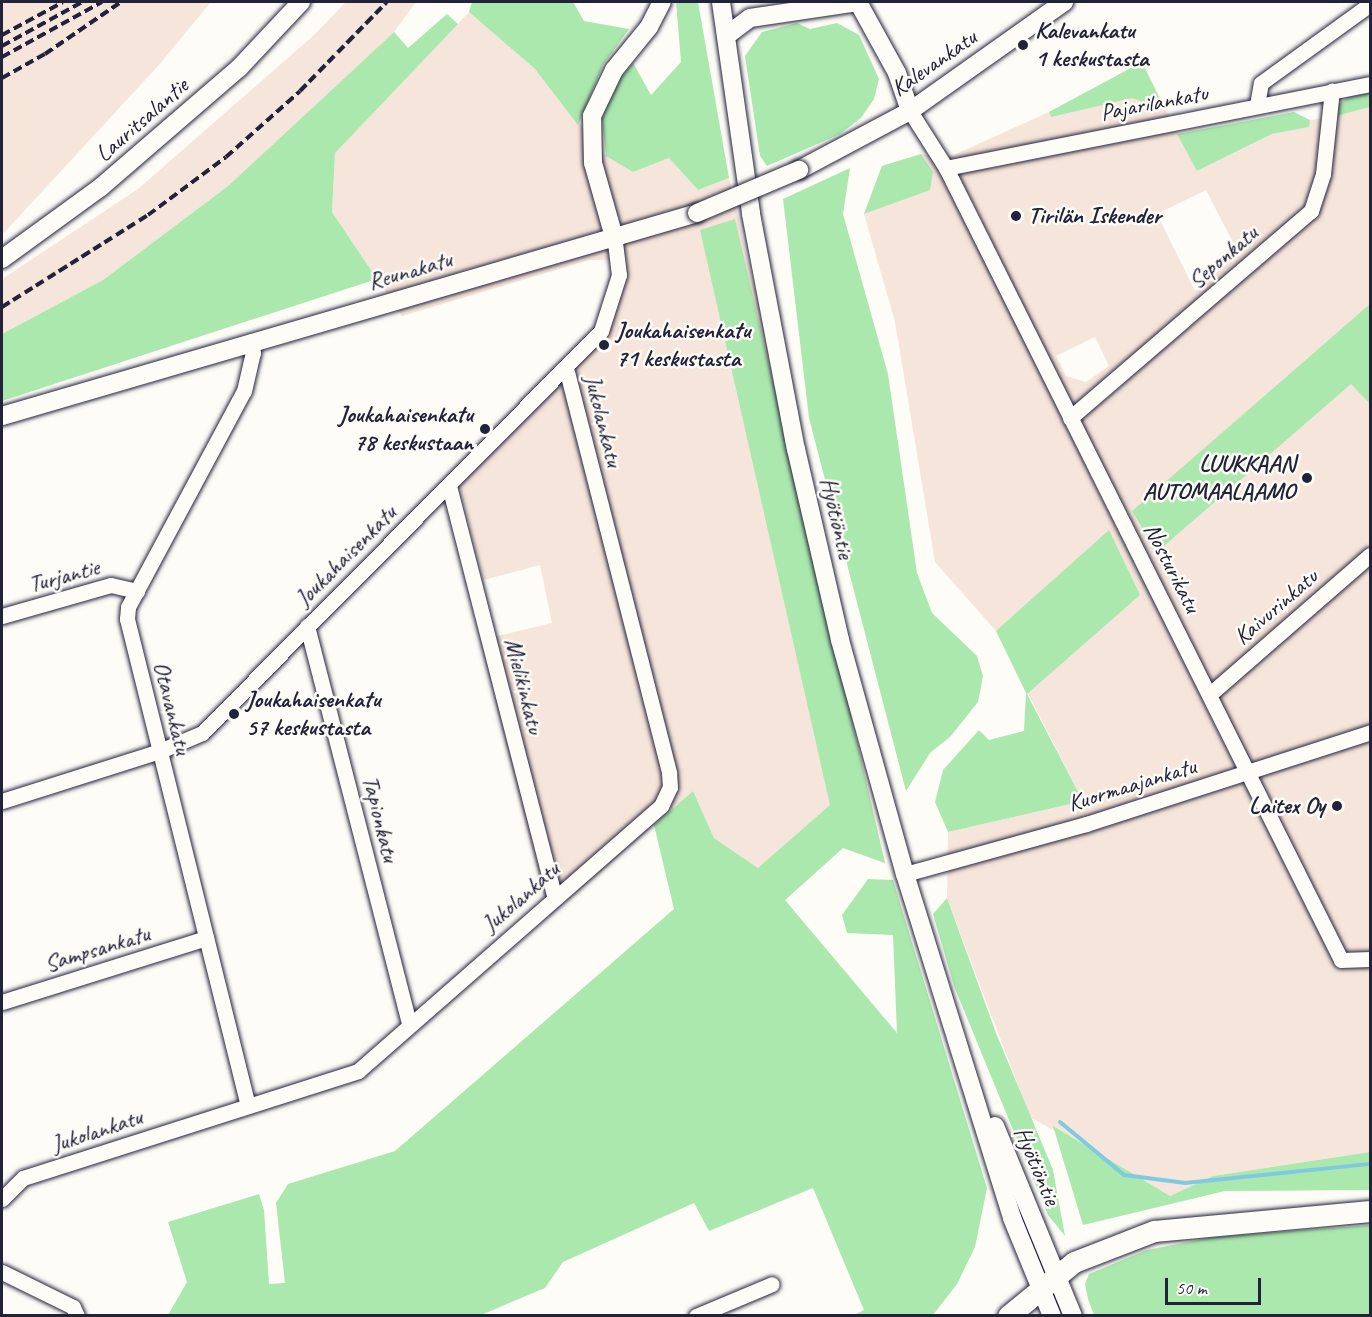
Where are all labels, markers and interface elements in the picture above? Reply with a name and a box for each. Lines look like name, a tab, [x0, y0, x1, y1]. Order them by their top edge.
place label: Kalevankatu 1 keskustasta	[1035, 17, 1149, 73]
street label: Kalevankatu	[886, 23, 982, 103]
marker: Kalevankatu 1 keskustasta	[1016, 38, 1030, 52]
street label: Lauritsalantie	[90, 72, 194, 168]
street label: Pajarilankatu	[1098, 78, 1210, 128]
place label: Tirilän Iskender	[1028, 202, 1161, 230]
marker: Tirilän Iskender	[1009, 209, 1023, 223]
street label: Seponkatu	[1182, 219, 1264, 295]
street label: Reunakatu	[365, 245, 455, 297]
place label: Joukahaisenkatu 71 keskustasta	[616, 317, 750, 373]
marker: Joukahaisenkatu 71 keskustasta	[597, 338, 611, 352]
street label: Jukolankatu	[578, 372, 628, 470]
place label: Joukahaisenkatu 78 keskustaan	[339, 401, 473, 457]
marker: Joukahaisenkatu 78 keskustaan	[478, 422, 492, 436]
place label: LUUKKAAN AUTOMAALAAMO	[1143, 450, 1295, 506]
marker: LUUKKAAN AUTOMAALAAMO	[1300, 471, 1314, 485]
street label: Hyötiöntie	[814, 475, 860, 561]
street label: Joukahaisenkatu	[289, 499, 403, 613]
street label: Nosturikatu	[1137, 518, 1207, 618]
street label: Turjantie	[26, 553, 102, 599]
street label: Kaivurinkatu	[1228, 563, 1324, 651]
street label: Mielikinkatu	[498, 635, 550, 737]
street label: Otavankatu	[147, 659, 197, 757]
place label: Joukahaisenkatu 57 keskustasta	[246, 686, 380, 742]
marker: Joukahaisenkatu 57 keskustasta	[227, 707, 241, 721]
street label: Kuormaajankatu	[1065, 752, 1199, 818]
street label: Tapionkatu	[355, 773, 405, 865]
place label: Laitex Oy	[1249, 792, 1325, 820]
marker: Laitex Oy	[1330, 799, 1344, 813]
street label: Jukolankatu	[476, 855, 566, 939]
street label: Sampsankatu	[41, 919, 153, 979]
street label: Jukolankatu	[48, 1103, 146, 1159]
street label: Hyötiöntie	[1008, 1122, 1066, 1210]
scale bar	[1168, 1266, 1264, 1304]
text: 50 m	[1176, 1277, 1207, 1299]

